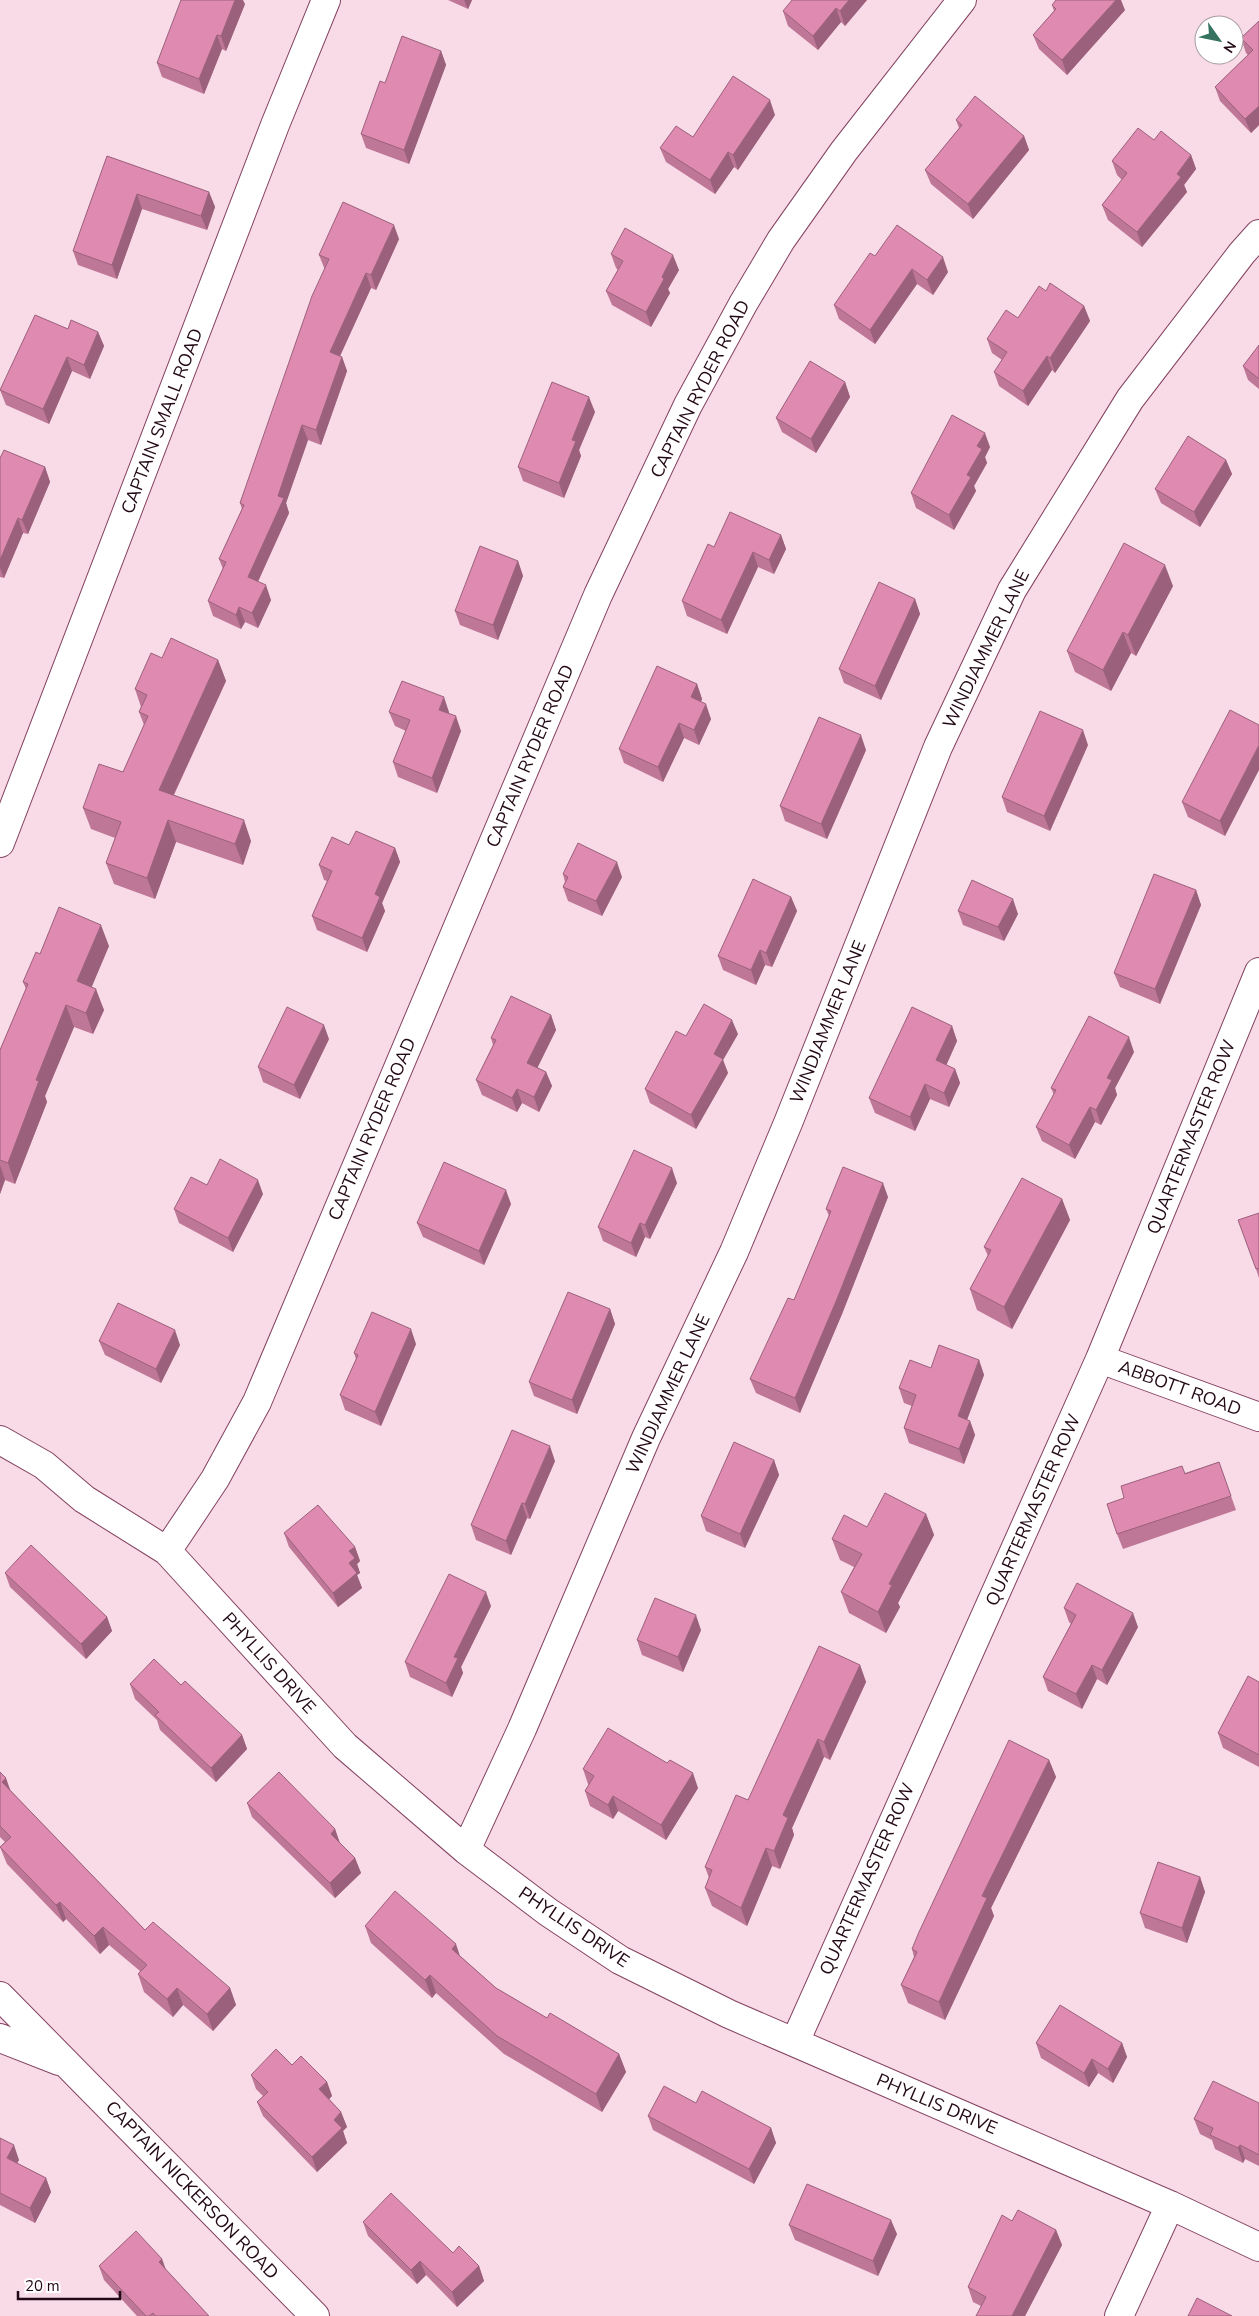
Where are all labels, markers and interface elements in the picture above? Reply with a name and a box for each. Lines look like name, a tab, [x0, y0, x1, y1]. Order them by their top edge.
north arrow	[1194, 15, 1244, 65]
text: N	[1219, 37, 1240, 56]
street label: CAPTAIN RYDER ROAD	[645, 296, 755, 482]
street label: CAPTAIN SMALL ROAD	[116, 325, 208, 517]
street label: WINDJAMMER LANE	[937, 566, 1035, 732]
street label: CAPTAIN RYDER ROAD	[481, 661, 579, 851]
street label: WINDJAMMER LANE	[784, 937, 872, 1107]
street label: CAPTAIN RYDER ROAD	[323, 1034, 421, 1224]
street label: QUARTERMASTER ROW	[1141, 1036, 1241, 1238]
street label: WINDJAMMER LANE	[620, 1310, 716, 1478]
street label: ABBOTT ROAD	[1115, 1355, 1245, 1421]
street label: QUARTERMASTER ROW	[980, 1410, 1086, 1610]
street label: PHYLLIS DRIVE	[217, 1607, 321, 1719]
street label: QUARTERMASTER ROW	[814, 1779, 920, 1979]
street label: PHYLLIS DRIVE	[514, 1881, 634, 1973]
street label: PHYLLIS DRIVE	[873, 2068, 1001, 2140]
street label: CAPTAIN NICKERSON ROAD	[100, 2095, 284, 2285]
scale bar	[18, 2268, 120, 2300]
text: 20 m	[25, 2276, 60, 2296]

